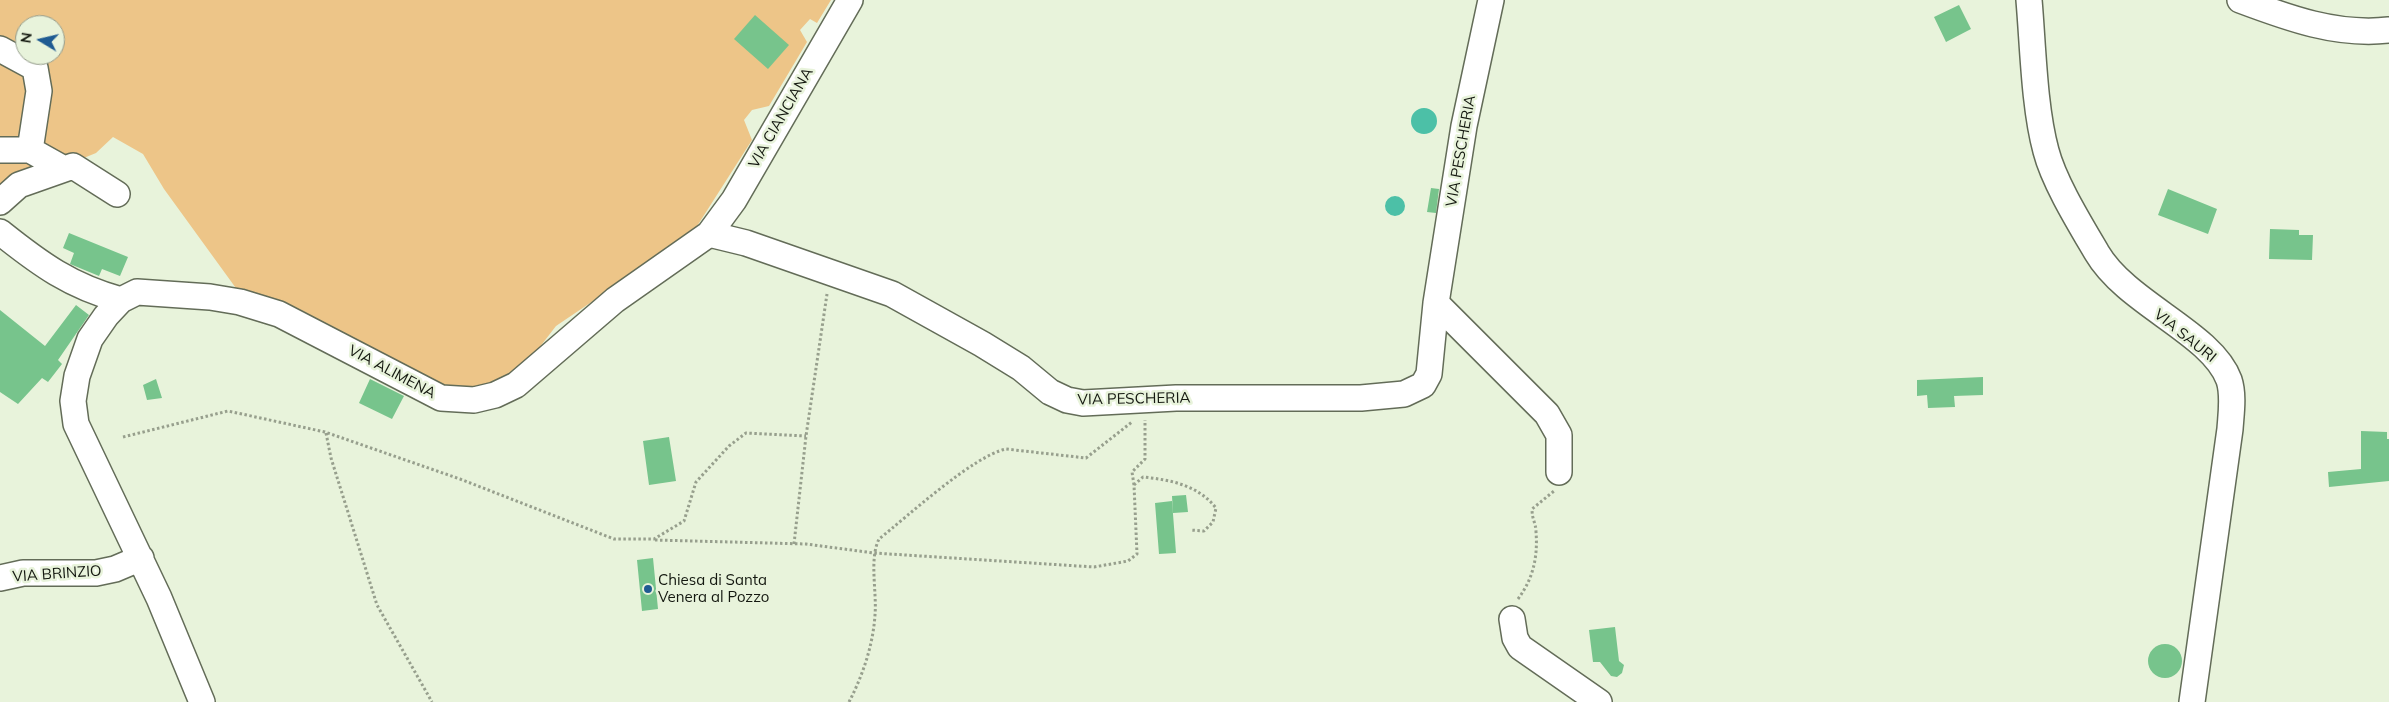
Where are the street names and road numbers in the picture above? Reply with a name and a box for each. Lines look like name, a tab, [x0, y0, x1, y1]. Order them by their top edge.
street label: VIA CIANCIANA	[745, 65, 817, 171]
street label: VIA PESCHERIA	[1442, 94, 1480, 208]
street label: VIA SAURI	[2150, 305, 2220, 367]
street label: VIA ALIMENA	[345, 341, 439, 403]
street label: VIA PESCHERIA	[1077, 389, 1191, 409]
street label: VIA BRINZIO	[12, 562, 102, 586]

